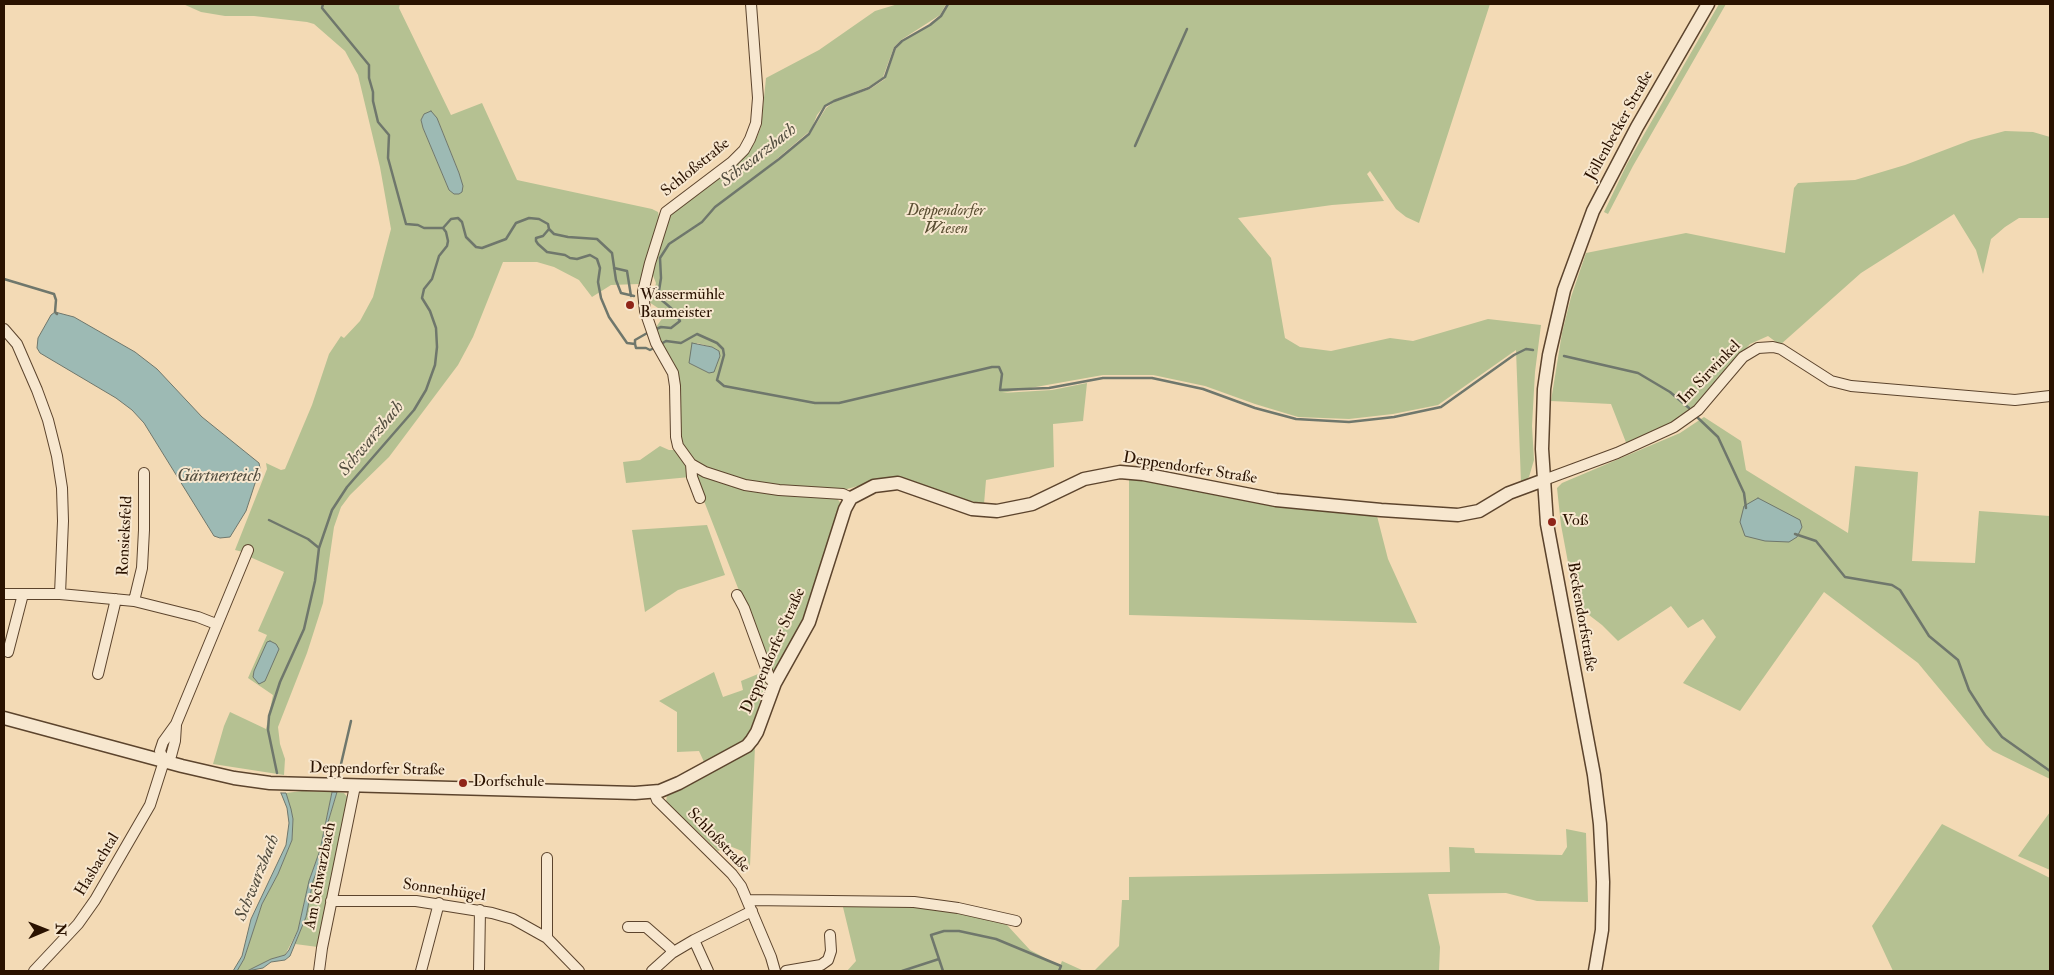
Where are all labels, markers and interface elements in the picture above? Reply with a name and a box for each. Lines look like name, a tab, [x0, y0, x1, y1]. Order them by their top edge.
street label: Jöllenbecker Straße	[1582, 67, 1658, 185]
water label: Schwarzbach	[716, 119, 802, 193]
street label: Schloßstraße	[658, 135, 734, 201]
park label: Deppendorfer Wiesen	[907, 202, 985, 240]
place label: Wassermühle Baumeister	[640, 286, 725, 324]
marker: Wassermühle Baumeister	[624, 299, 636, 311]
street label: Im Sirwinkel	[1675, 337, 1745, 409]
water label: Schwarzbach	[334, 397, 410, 481]
street label: Deppendorfer Straße	[1122, 449, 1258, 489]
water label: Gärtnerteich	[177, 466, 261, 488]
street label: Ronsieksfeld	[114, 495, 138, 577]
place label: Voß	[1562, 512, 1588, 532]
marker: Voß	[1546, 516, 1558, 528]
street label: Beckendorfstraße	[1562, 561, 1600, 673]
street label: Deppendorfer Straße	[738, 585, 810, 717]
street label: Deppendorfer Straße	[309, 759, 445, 781]
place label: Dorfschule	[473, 773, 544, 793]
marker: Dorfschule	[457, 777, 469, 789]
street label: Schloßstraße	[682, 805, 754, 877]
street label: Am Schwarzbach	[301, 821, 341, 931]
street label: Hasbachtal	[72, 830, 124, 900]
water label: Schwarzbach	[231, 832, 285, 924]
street label: Sonnenhügel	[401, 876, 487, 906]
north arrow	[20, 905, 70, 955]
text: N	[52, 923, 69, 936]

